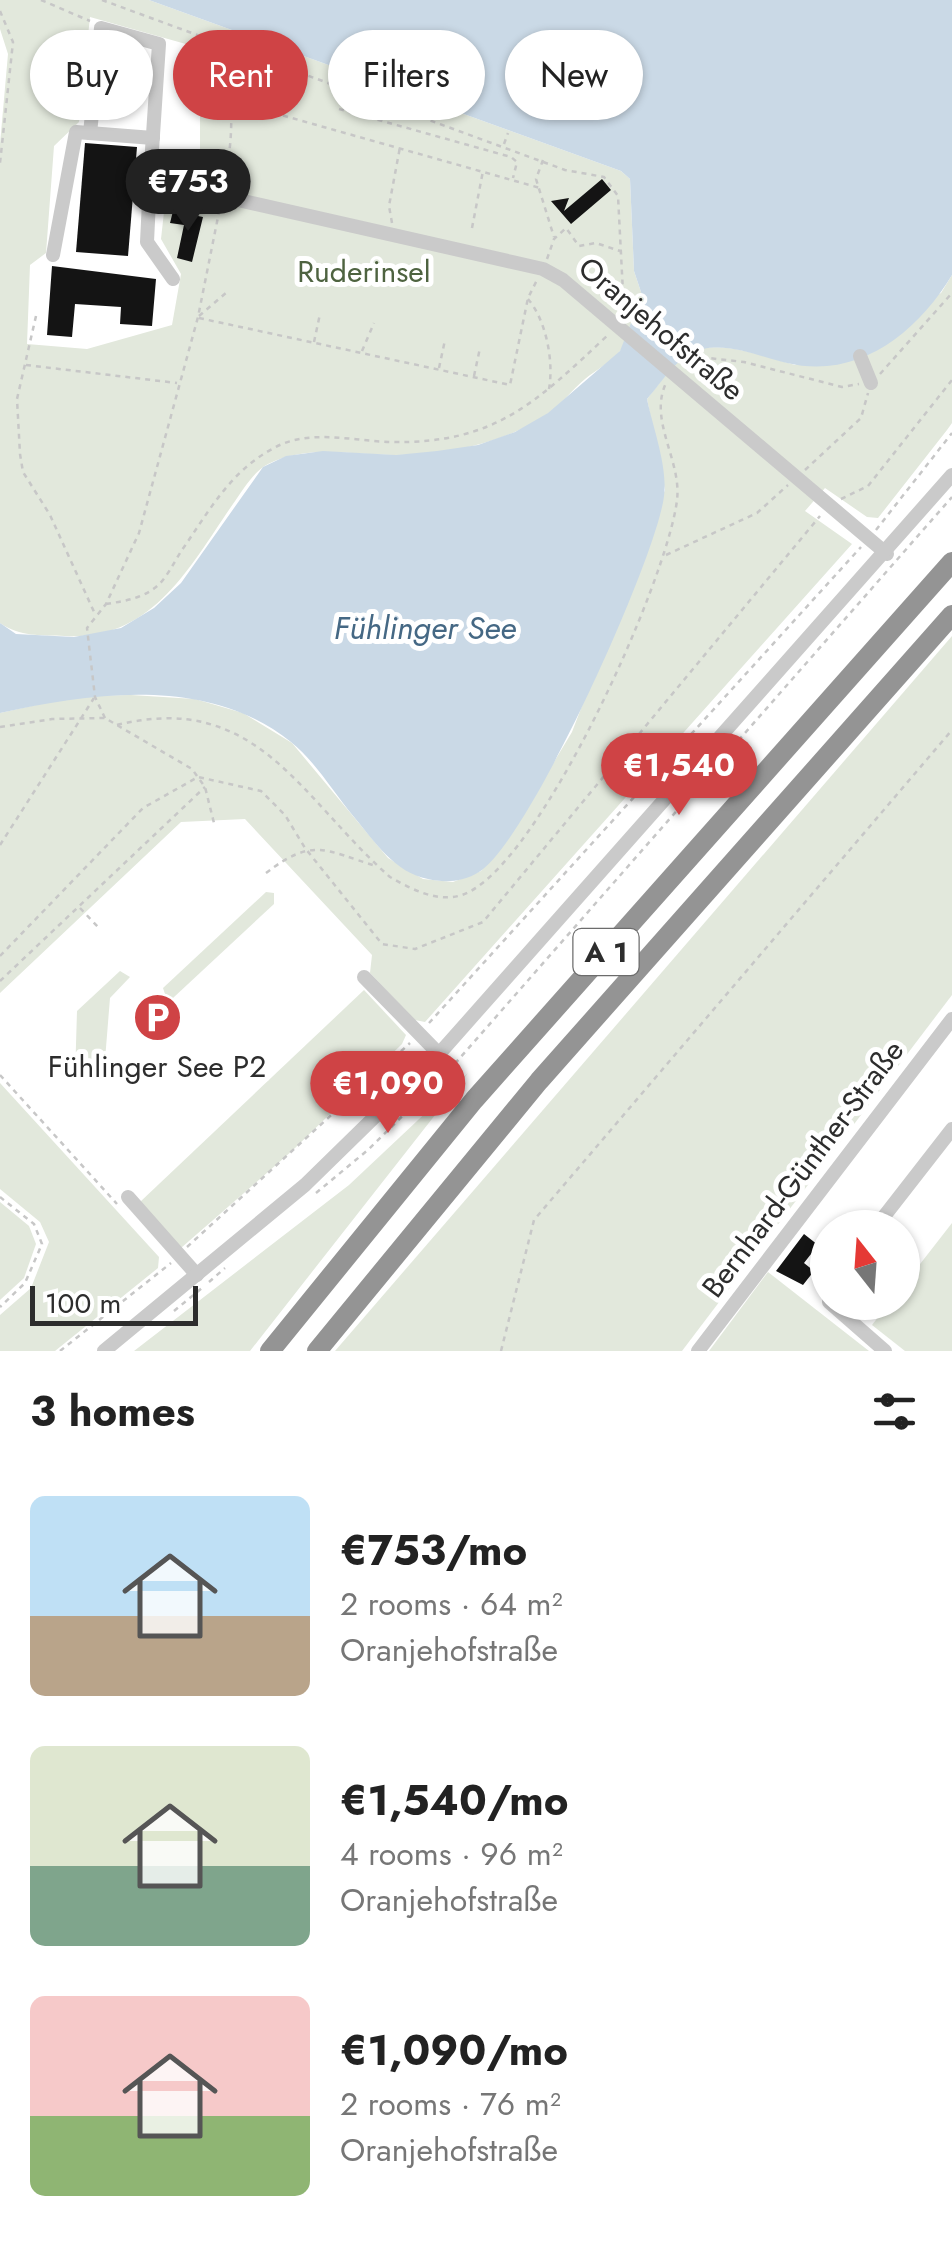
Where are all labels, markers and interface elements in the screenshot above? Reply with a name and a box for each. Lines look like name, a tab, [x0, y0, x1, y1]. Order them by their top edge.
chip: Buy	[30, 30, 153, 120]
chip: Rent	[173, 30, 308, 120]
chip: Filters	[328, 30, 485, 120]
chip: New	[505, 30, 643, 120]
pin: €753	[129, 149, 247, 234]
text: €753	[148, 158, 228, 204]
street label: Oranjehofstraße	[569, 247, 753, 411]
park label: Ruderinsel	[297, 250, 431, 293]
water label: Fühlinger See	[334, 605, 516, 651]
pin: €1,540	[598, 733, 760, 818]
text: €1,540	[623, 742, 735, 788]
road number: A 1	[574, 929, 638, 975]
parking icon: Fühlinger See P2	[131, 992, 183, 1044]
street label: Bernhard-Günther-Straße	[691, 1031, 914, 1306]
place label: Fühlinger See P2	[48, 1045, 266, 1088]
pin: €1,090	[307, 1051, 469, 1136]
text: €1,090	[332, 1060, 444, 1106]
north arrow	[810, 1210, 920, 1320]
map controls	[810, 1210, 920, 1320]
scale bar	[30, 1281, 198, 1326]
text: 100 m	[45, 1283, 121, 1324]
text: 3 homes	[30, 1381, 195, 1442]
icon: filters	[867, 1384, 922, 1439]
text: €753/mo	[340, 1520, 527, 1581]
icon: home	[110, 1536, 230, 1656]
text: 2 rooms · 64 m²	[340, 1581, 563, 1627]
text: Oranjehofstraße	[340, 1627, 558, 1673]
text: €1,540/mo	[340, 1770, 569, 1831]
icon: home	[110, 1786, 230, 1906]
text: 4 rooms · 96 m²	[340, 1831, 563, 1877]
text: Oranjehofstraße	[340, 1877, 558, 1923]
text: €1,090/mo	[340, 2020, 568, 2081]
icon: home	[110, 2036, 230, 2156]
text: 2 rooms · 76 m²	[340, 2081, 561, 2127]
text: Oranjehofstraße	[340, 2127, 558, 2173]

